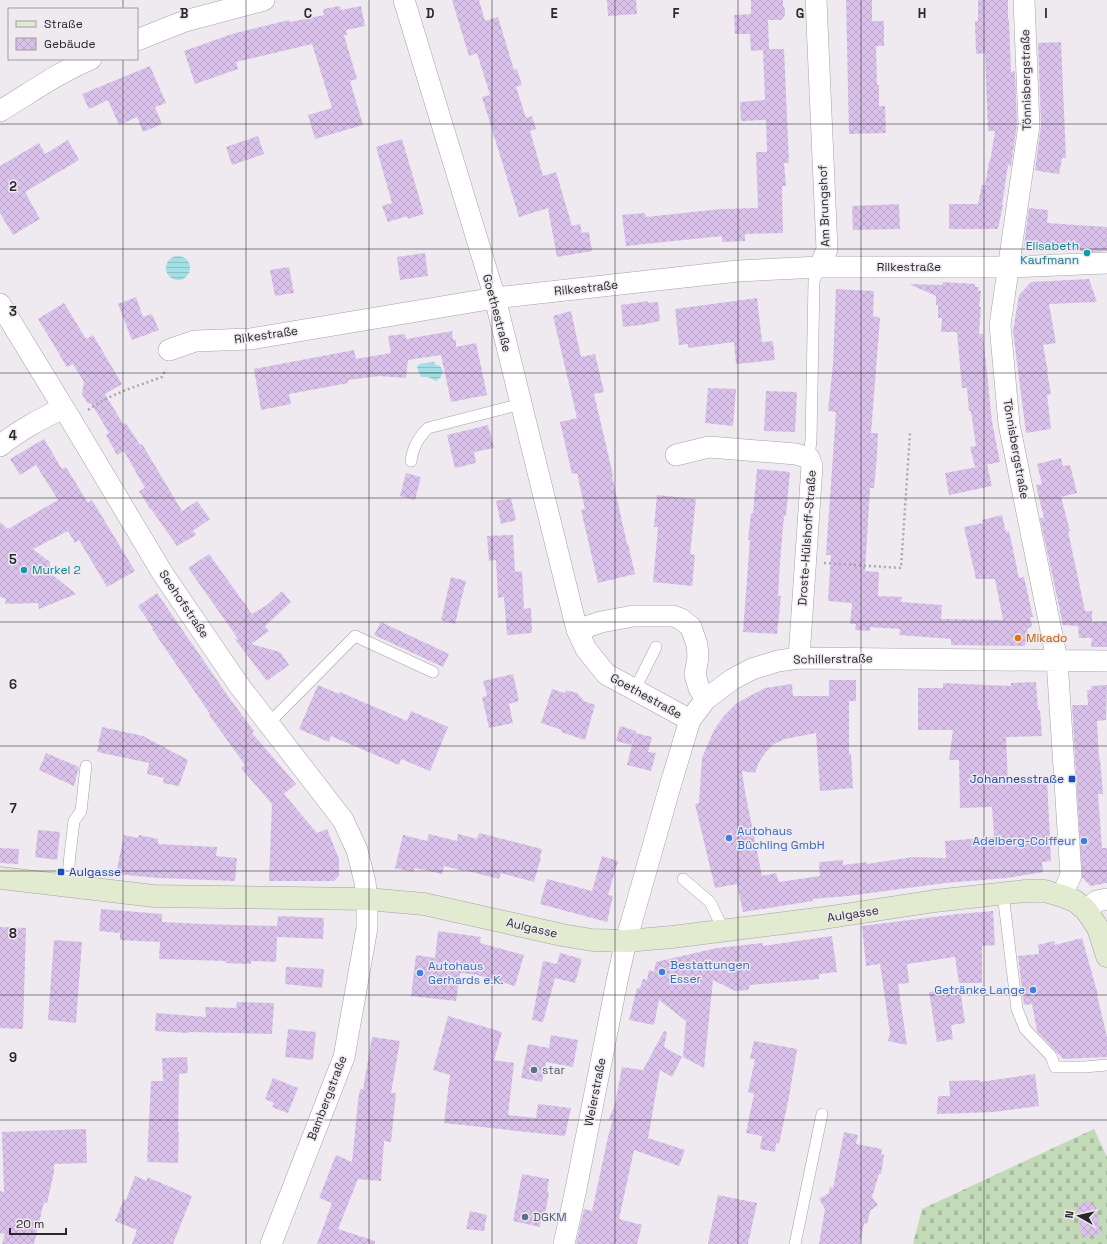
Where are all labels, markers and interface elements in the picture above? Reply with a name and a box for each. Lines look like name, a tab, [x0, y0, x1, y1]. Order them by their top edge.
text: B	[180, 5, 189, 22]
text: C	[304, 5, 312, 22]
text: D	[426, 5, 435, 22]
text: E	[550, 5, 558, 22]
text: F	[673, 5, 680, 22]
text: G	[796, 5, 804, 22]
text: H	[918, 5, 926, 22]
text: I	[1044, 5, 1048, 22]
legend	[8, 8, 138, 60]
text: Straße	[44, 16, 83, 32]
street label: Tönnisbergstraße	[1017, 29, 1035, 131]
text: Gebäude	[44, 36, 96, 52]
street label: Am Brungshof	[815, 165, 833, 247]
text: 2	[9, 178, 17, 195]
place label: Elisabeth Kaufmann	[1020, 238, 1079, 268]
marker: Elisabeth Kaufmann	[1082, 248, 1092, 258]
street label: Rilkestraße	[877, 259, 941, 275]
street label: Goethestraße	[479, 272, 515, 354]
street label: Rilkestraße	[553, 277, 619, 299]
text: 3	[9, 303, 17, 320]
street label: Rilkestraße	[233, 323, 299, 347]
street label: Tönnisbergstraße	[999, 398, 1033, 500]
text: 4	[9, 427, 17, 444]
street label: Droste-Hülshoff-Straße	[794, 470, 820, 606]
text: 5	[9, 551, 17, 568]
place label: Murkel 2	[32, 562, 81, 578]
marker: Murkel 2	[19, 565, 29, 575]
street label: Seehofstraße	[155, 567, 213, 641]
place label: Mikado	[1026, 630, 1068, 646]
marker: Mikado	[1013, 633, 1023, 643]
street label: Schillerstraße	[793, 650, 873, 668]
street label: Goethestraße	[607, 670, 685, 722]
text: 6	[9, 676, 17, 693]
place label: Johannesstraße	[970, 771, 1064, 787]
marker: Johannesstraße	[1067, 774, 1077, 784]
text: 7	[9, 800, 17, 817]
place label: Autohaus Büchling GmbH	[737, 823, 825, 853]
marker: Autohaus Büchling GmbH	[724, 833, 734, 843]
place label: Adelberg-Coiffeur	[972, 833, 1076, 849]
marker: Adelberg-Coiffeur	[1079, 836, 1089, 846]
place label: Aulgasse	[69, 864, 121, 880]
marker: Aulgasse	[56, 867, 66, 877]
street label: Aulgasse	[826, 902, 880, 926]
street label: Aulgasse	[505, 914, 559, 942]
text: 8	[9, 925, 17, 942]
place label: Bestattungen Esser	[670, 957, 750, 987]
place label: Autohaus Gerhards e.K.	[428, 958, 504, 988]
marker: Bestattungen Esser	[657, 967, 667, 977]
marker: Autohaus Gerhards e.K.	[415, 968, 425, 978]
place label: Getränke Lange	[934, 982, 1025, 998]
marker: Getränke Lange	[1028, 985, 1038, 995]
text: 9	[9, 1049, 17, 1066]
street label: Bambergstraße	[303, 1053, 351, 1143]
street label: Weierstraße	[581, 1056, 609, 1128]
place label: star	[542, 1062, 566, 1078]
marker: star	[529, 1065, 539, 1075]
north arrow	[1059, 1196, 1099, 1236]
place label: DGKM	[533, 1209, 567, 1225]
scale bar	[10, 1210, 66, 1236]
text: N	[1062, 1210, 1077, 1219]
marker: DGKM	[520, 1212, 530, 1222]
text: 20 m	[16, 1216, 44, 1232]

